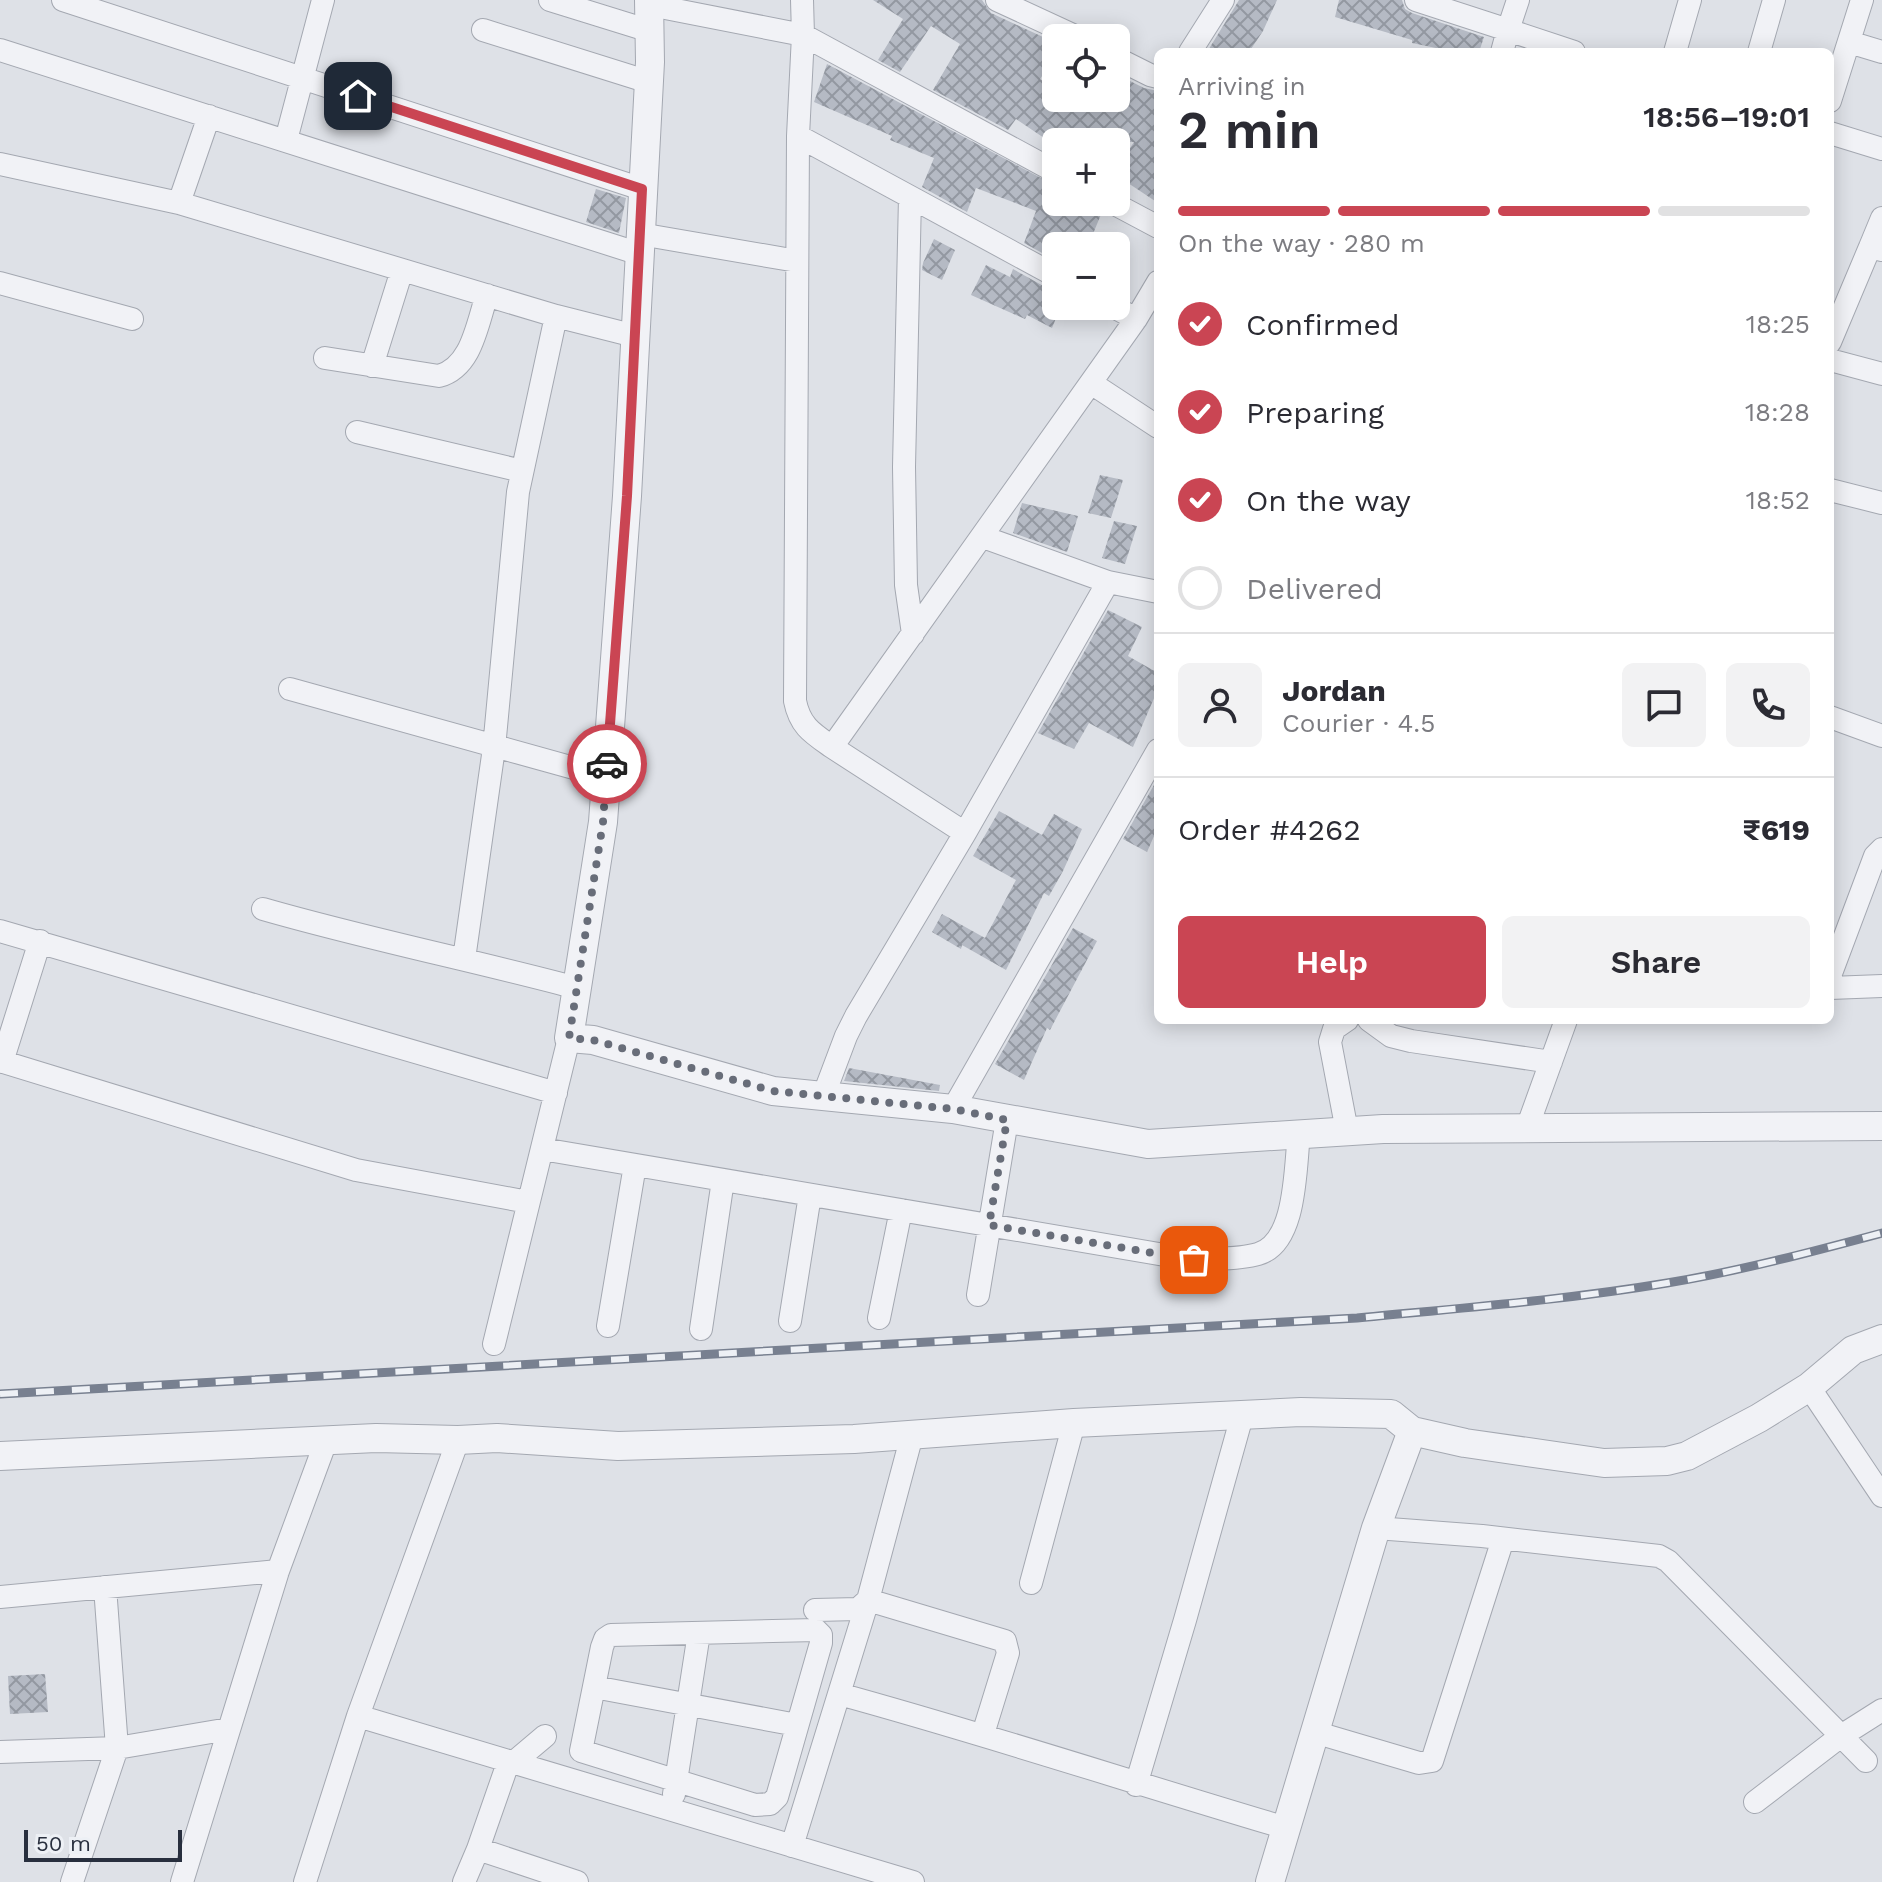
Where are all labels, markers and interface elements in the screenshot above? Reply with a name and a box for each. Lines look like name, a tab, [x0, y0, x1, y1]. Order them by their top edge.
map controls	[1042, 24, 1130, 320]
button: locate	[1042, 24, 1130, 112]
pin	[324, 62, 392, 130]
text: Arriving in	[1178, 71, 1306, 101]
icon: home	[336, 74, 380, 118]
text: 18:56–19:01	[1643, 99, 1810, 134]
text: 2 min	[1178, 100, 1321, 161]
button: +	[1042, 128, 1130, 216]
text: On the way · 280 m	[1178, 228, 1425, 258]
button: −	[1042, 232, 1130, 320]
icon: check	[1178, 302, 1222, 346]
text: Confirmed	[1246, 307, 1400, 342]
text: 18:25	[1746, 309, 1810, 339]
icon: check	[1178, 390, 1222, 434]
text: Preparing	[1246, 395, 1384, 430]
text: 18:28	[1745, 397, 1810, 427]
icon: check	[1178, 478, 1222, 522]
text: On the way	[1246, 483, 1411, 518]
text: 18:52	[1746, 485, 1810, 515]
text: Delivered	[1246, 571, 1383, 606]
button: person	[1178, 663, 1262, 747]
button: chat	[1622, 663, 1706, 747]
button: phone	[1726, 663, 1810, 747]
text: Jordan	[1282, 673, 1386, 708]
text: Courier · 4.5	[1282, 708, 1435, 738]
courier	[567, 724, 647, 804]
icon: car	[585, 742, 629, 786]
text: Order #4262	[1178, 812, 1361, 847]
text: ₹619	[1743, 812, 1810, 847]
button: Help	[1178, 916, 1486, 1008]
button: Share	[1502, 916, 1810, 1008]
pin	[1160, 1226, 1228, 1294]
icon: bag	[1172, 1238, 1216, 1282]
scale bar	[24, 1826, 182, 1862]
text: 50 m	[36, 1831, 91, 1856]

